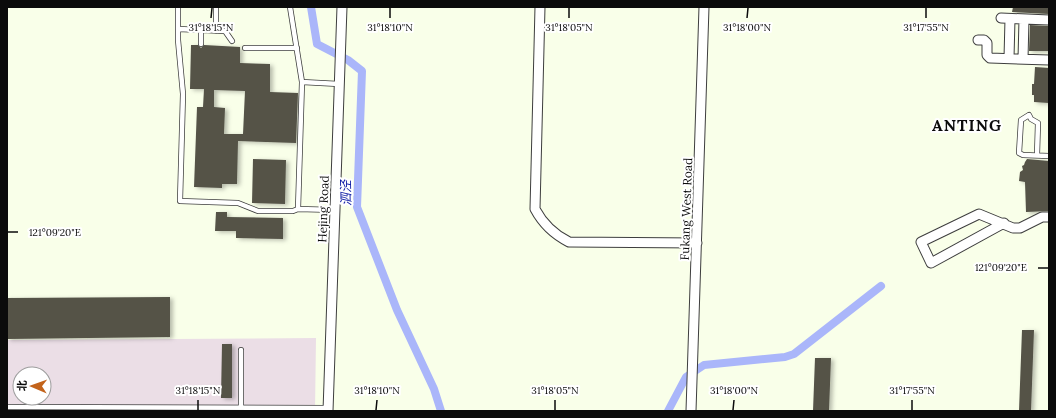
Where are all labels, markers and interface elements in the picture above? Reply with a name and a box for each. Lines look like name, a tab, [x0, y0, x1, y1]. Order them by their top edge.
text: 31°18'15"N	[189, 21, 234, 34]
text: 31°18'10"N	[367, 21, 413, 34]
text: 31°18'05"N	[545, 21, 593, 34]
text: 31°18'00"N	[723, 21, 771, 34]
text: 31°17'55"N	[903, 21, 949, 34]
district label: ANTING	[932, 115, 1002, 135]
street label: Fukang West Road	[677, 158, 695, 260]
street label: Hejing Road	[314, 175, 332, 243]
water label: 泗泾	[337, 178, 355, 206]
text: 121°09'20"E	[29, 226, 81, 239]
text: 121°09'20"E	[975, 261, 1027, 274]
north arrow	[12, 366, 52, 406]
text: 北	[15, 380, 29, 391]
text: 31°18'15"N	[176, 384, 221, 397]
text: 31°18'10"N	[354, 384, 400, 397]
text: 31°18'05"N	[531, 384, 579, 397]
text: 31°18'00"N	[710, 384, 758, 397]
text: 31°17'55"N	[889, 384, 935, 397]

